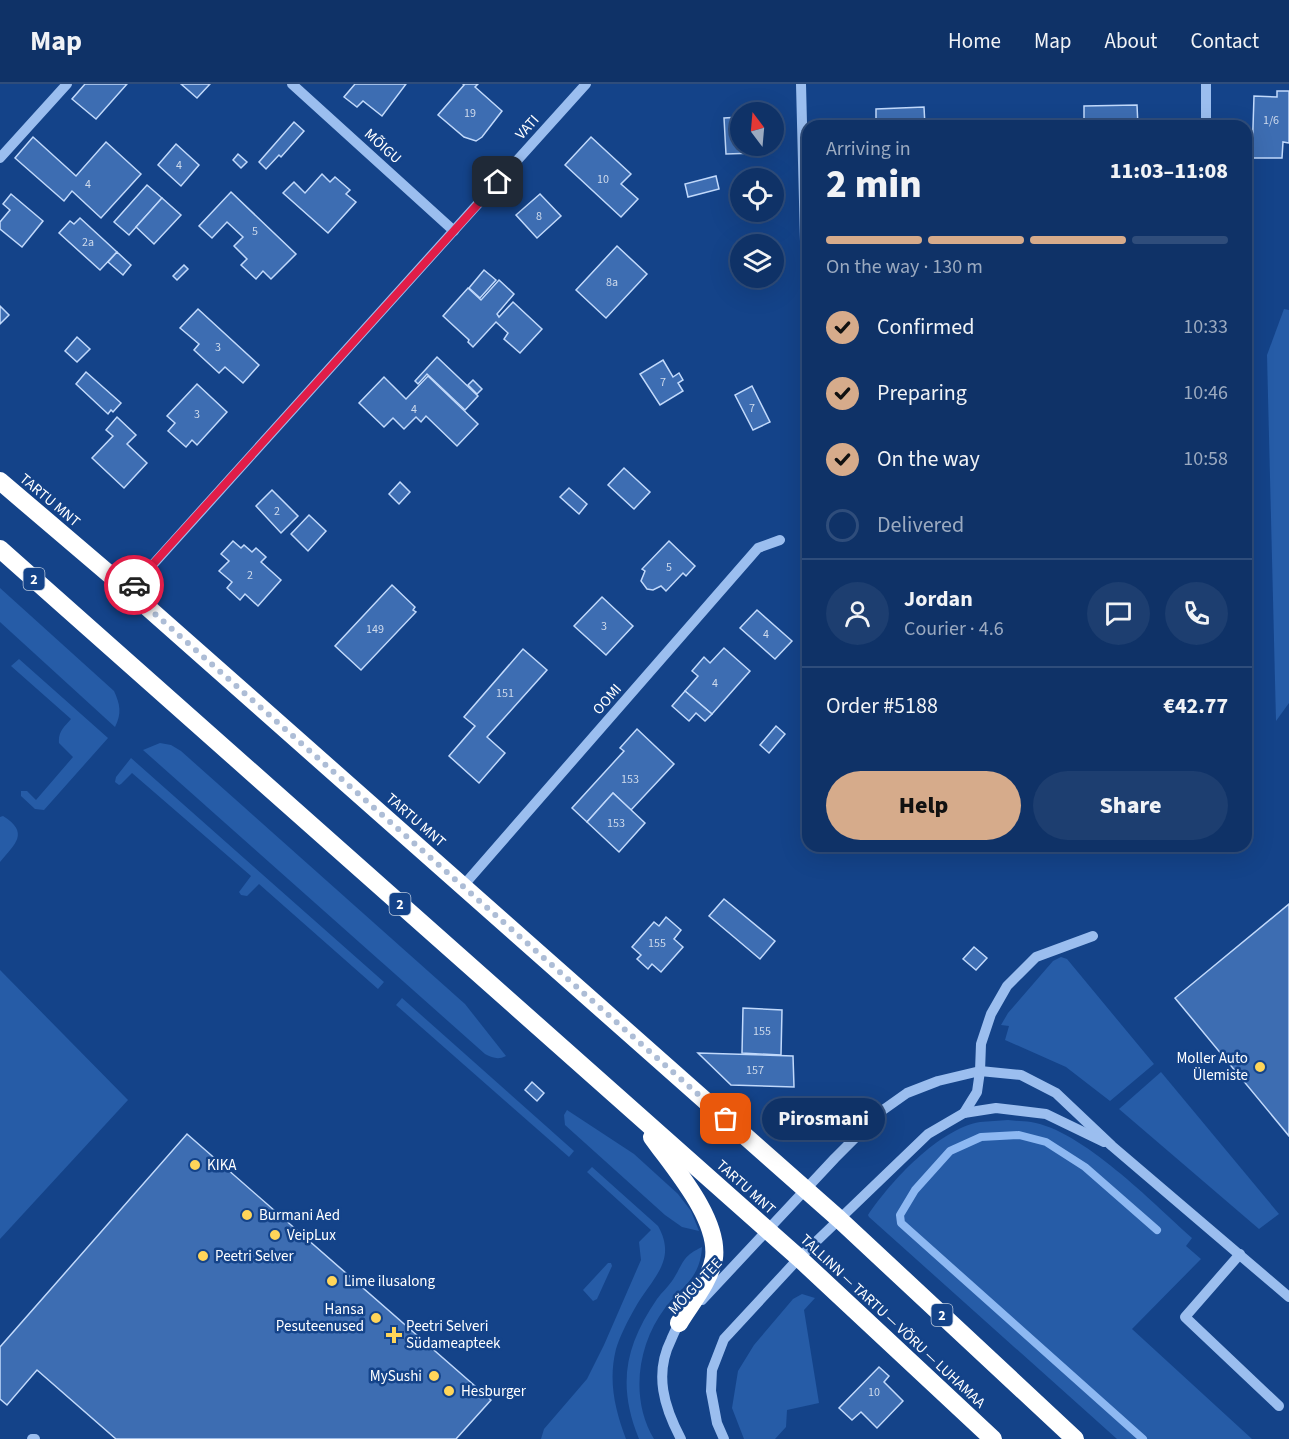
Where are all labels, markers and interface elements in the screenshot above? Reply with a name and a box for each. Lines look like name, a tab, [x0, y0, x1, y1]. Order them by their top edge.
text: Map	[30, 21, 82, 61]
text: Home	[948, 26, 1001, 56]
text: Map	[1034, 26, 1072, 56]
text: About	[1105, 26, 1157, 56]
text: Contact	[1190, 26, 1259, 56]
north arrow	[730, 102, 784, 156]
map controls	[730, 102, 784, 288]
house number: 19	[464, 105, 476, 122]
street label: VATI	[511, 110, 544, 144]
house number: 1/6	[1263, 112, 1279, 129]
street label: MÕIGU	[359, 124, 406, 169]
text: Arriving in	[826, 135, 911, 163]
text: 11:03–11:08	[1110, 155, 1228, 187]
pin	[472, 156, 523, 207]
house number: 4	[176, 157, 182, 174]
text: 2 min	[826, 157, 922, 213]
icon: home	[481, 165, 514, 198]
button: locate	[730, 168, 784, 222]
house number: 10	[597, 171, 609, 188]
house number: 4	[85, 176, 91, 193]
house number: 8	[536, 208, 542, 225]
house number: 5	[252, 223, 258, 240]
house number: 2a	[82, 234, 94, 251]
button: layers	[730, 234, 784, 288]
text: On the way · 130 m	[826, 253, 983, 281]
house number: 8a	[606, 274, 618, 291]
icon: check	[826, 311, 859, 344]
text: Confirmed	[877, 311, 974, 343]
text: 10:33	[1183, 313, 1228, 341]
house number: 3	[215, 339, 221, 356]
house number: 7	[660, 374, 666, 391]
icon: check	[826, 377, 859, 410]
text: Preparing	[877, 377, 967, 409]
text: 10:46	[1183, 379, 1228, 407]
house number: 7	[749, 400, 755, 417]
house number: 4	[411, 401, 417, 418]
house number: 3	[194, 406, 200, 423]
icon: check	[826, 443, 859, 476]
text: On the way	[877, 443, 980, 475]
text: 10:58	[1183, 445, 1228, 473]
street label: TARTU MNT	[15, 469, 84, 532]
house number: 2	[274, 503, 280, 520]
text: Delivered	[877, 509, 964, 541]
courier	[104, 555, 164, 615]
house number: 5	[666, 559, 672, 576]
house number: 2	[247, 567, 253, 584]
road number: 2	[24, 568, 44, 590]
icon: car	[118, 569, 151, 602]
button: person	[826, 582, 889, 645]
button: chat	[1087, 582, 1150, 645]
button: phone	[1165, 582, 1228, 645]
text: Jordan	[904, 583, 973, 615]
text: Courier · 4.6	[904, 615, 1004, 643]
house number: 3	[601, 618, 607, 635]
house number: 149	[366, 621, 384, 638]
house number: 4	[763, 626, 769, 643]
house number: 4	[712, 675, 718, 692]
street label: OOMI	[588, 679, 627, 719]
house number: 151	[496, 685, 514, 702]
text: Order #5188	[826, 690, 938, 722]
text: €42.77	[1163, 690, 1228, 722]
house number: 153	[621, 771, 639, 788]
button: Help	[826, 771, 1021, 840]
button: Share	[1033, 771, 1228, 840]
street label: TARTU MNT	[381, 788, 450, 852]
house number: 153	[607, 815, 625, 832]
road number: 2	[390, 893, 410, 915]
house number: 155	[648, 935, 666, 952]
house number: 155	[753, 1023, 771, 1040]
place label: Moller Auto Ülemiste	[1176, 1048, 1248, 1086]
marker: Moller Auto Ülemiste	[1253, 1060, 1267, 1074]
house number: 157	[746, 1062, 764, 1079]
pin	[700, 1093, 751, 1144]
callout: Pirosmani	[762, 1098, 885, 1140]
icon: bag	[709, 1102, 742, 1135]
text: Pirosmani	[778, 1105, 869, 1133]
place label: KIKA	[207, 1155, 237, 1176]
street label: TARTU MNT	[711, 1155, 780, 1220]
marker: KIKA	[188, 1158, 202, 1172]
place label: Burmani Aed	[259, 1205, 340, 1226]
marker: Burmani Aed	[240, 1208, 254, 1222]
place label: VeipLux	[287, 1225, 336, 1246]
marker: VeipLux	[268, 1228, 282, 1242]
street label: TALLINN — TARTU — VÕRU — LUHAMAA	[795, 1230, 991, 1414]
place label: Peetri Selver	[215, 1246, 294, 1267]
marker: Peetri Selver	[196, 1249, 210, 1263]
street label: MÕIGU TEE	[664, 1253, 727, 1319]
place label: Lime ilusalong	[344, 1271, 436, 1292]
marker: Lime ilusalong	[325, 1274, 339, 1288]
place label: Hansa Pesuteenused	[276, 1299, 364, 1337]
road number: 2	[932, 1304, 952, 1326]
marker: Hansa Pesuteenused	[369, 1311, 383, 1325]
place label: Peetri Selveri Südameapteek	[406, 1316, 501, 1354]
marker: Peetri Selveri Südameapteek	[387, 1328, 401, 1342]
place label: MySushi	[370, 1366, 422, 1387]
marker: MySushi	[427, 1369, 441, 1383]
place label: Hesburger	[461, 1381, 527, 1402]
marker: Hesburger	[442, 1384, 456, 1398]
house number: 10	[868, 1384, 880, 1401]

